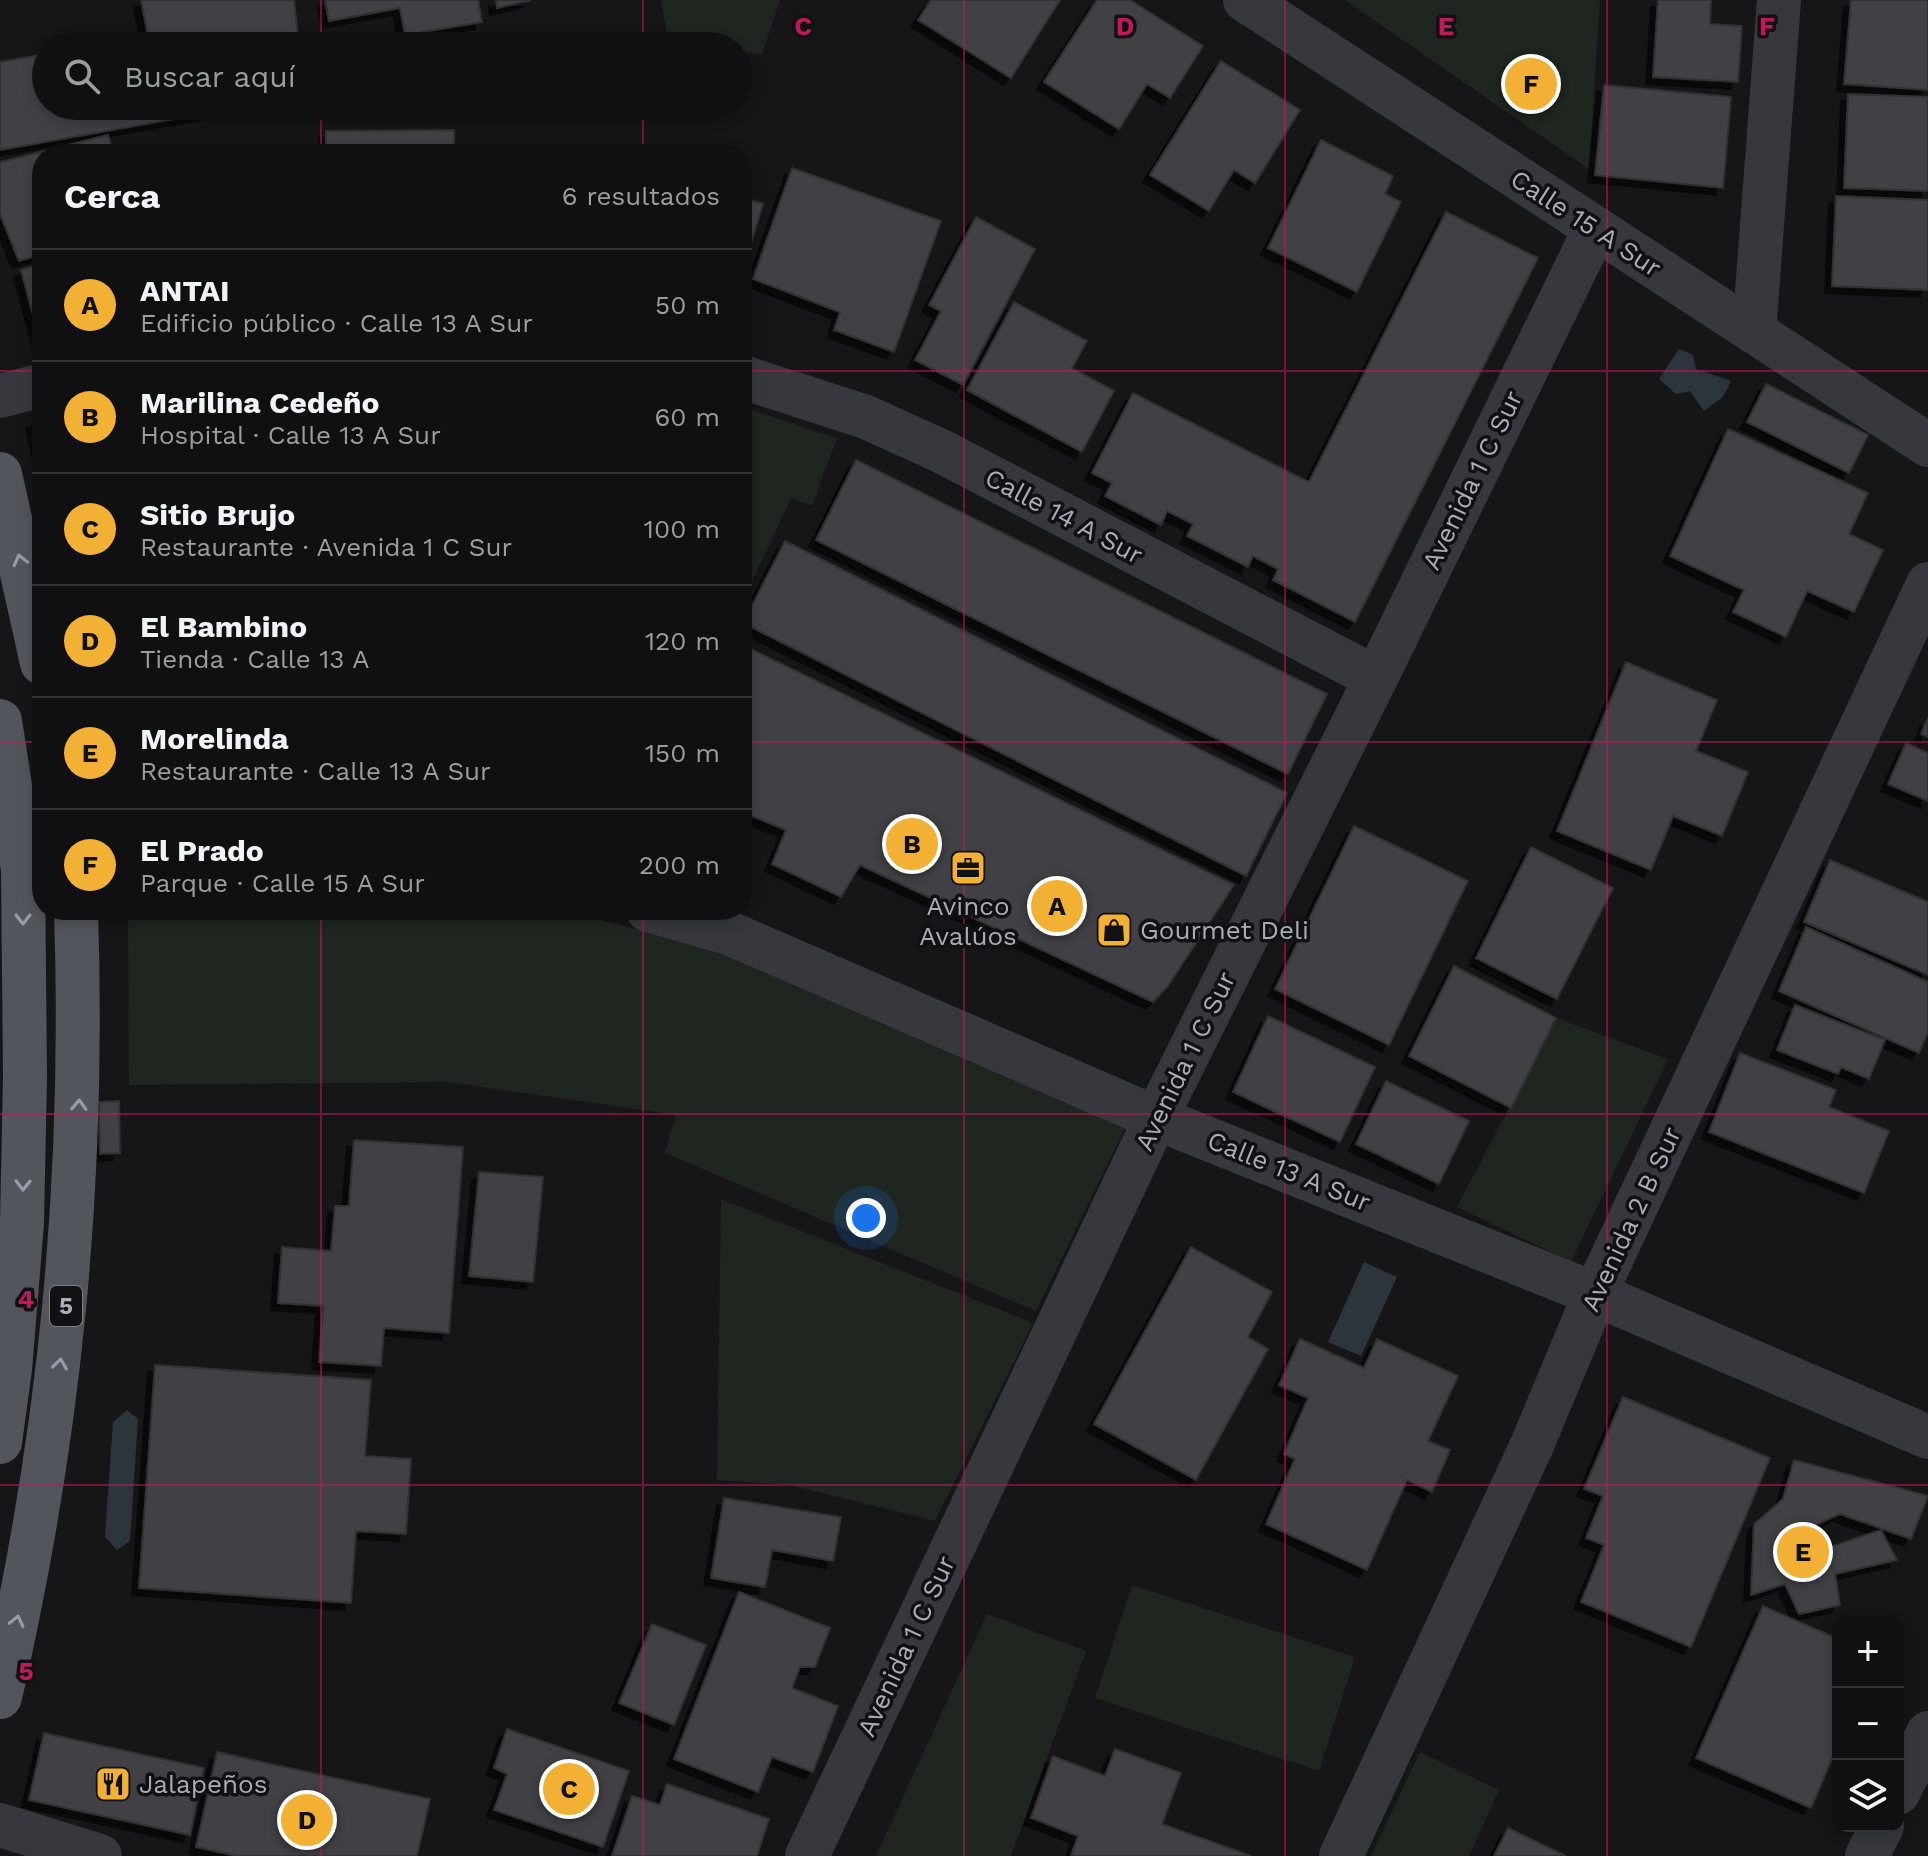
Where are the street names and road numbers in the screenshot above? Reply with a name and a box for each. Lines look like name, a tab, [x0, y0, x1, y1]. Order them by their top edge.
street label: Calle 15 A Sur	[1505, 163, 1667, 283]
street label: Avenida 1 C Sur	[1416, 386, 1528, 574]
street label: Calle 14 A Sur	[980, 462, 1148, 570]
street label: Avenida 1 C Sur	[1129, 967, 1241, 1155]
street label: Avenida 2 B Sur	[1575, 1122, 1687, 1316]
street label: Calle 13 A Sur	[1203, 1125, 1375, 1217]
road number: 5	[50, 1286, 82, 1326]
street label: Avenida 1 C Sur	[851, 1551, 961, 1741]

